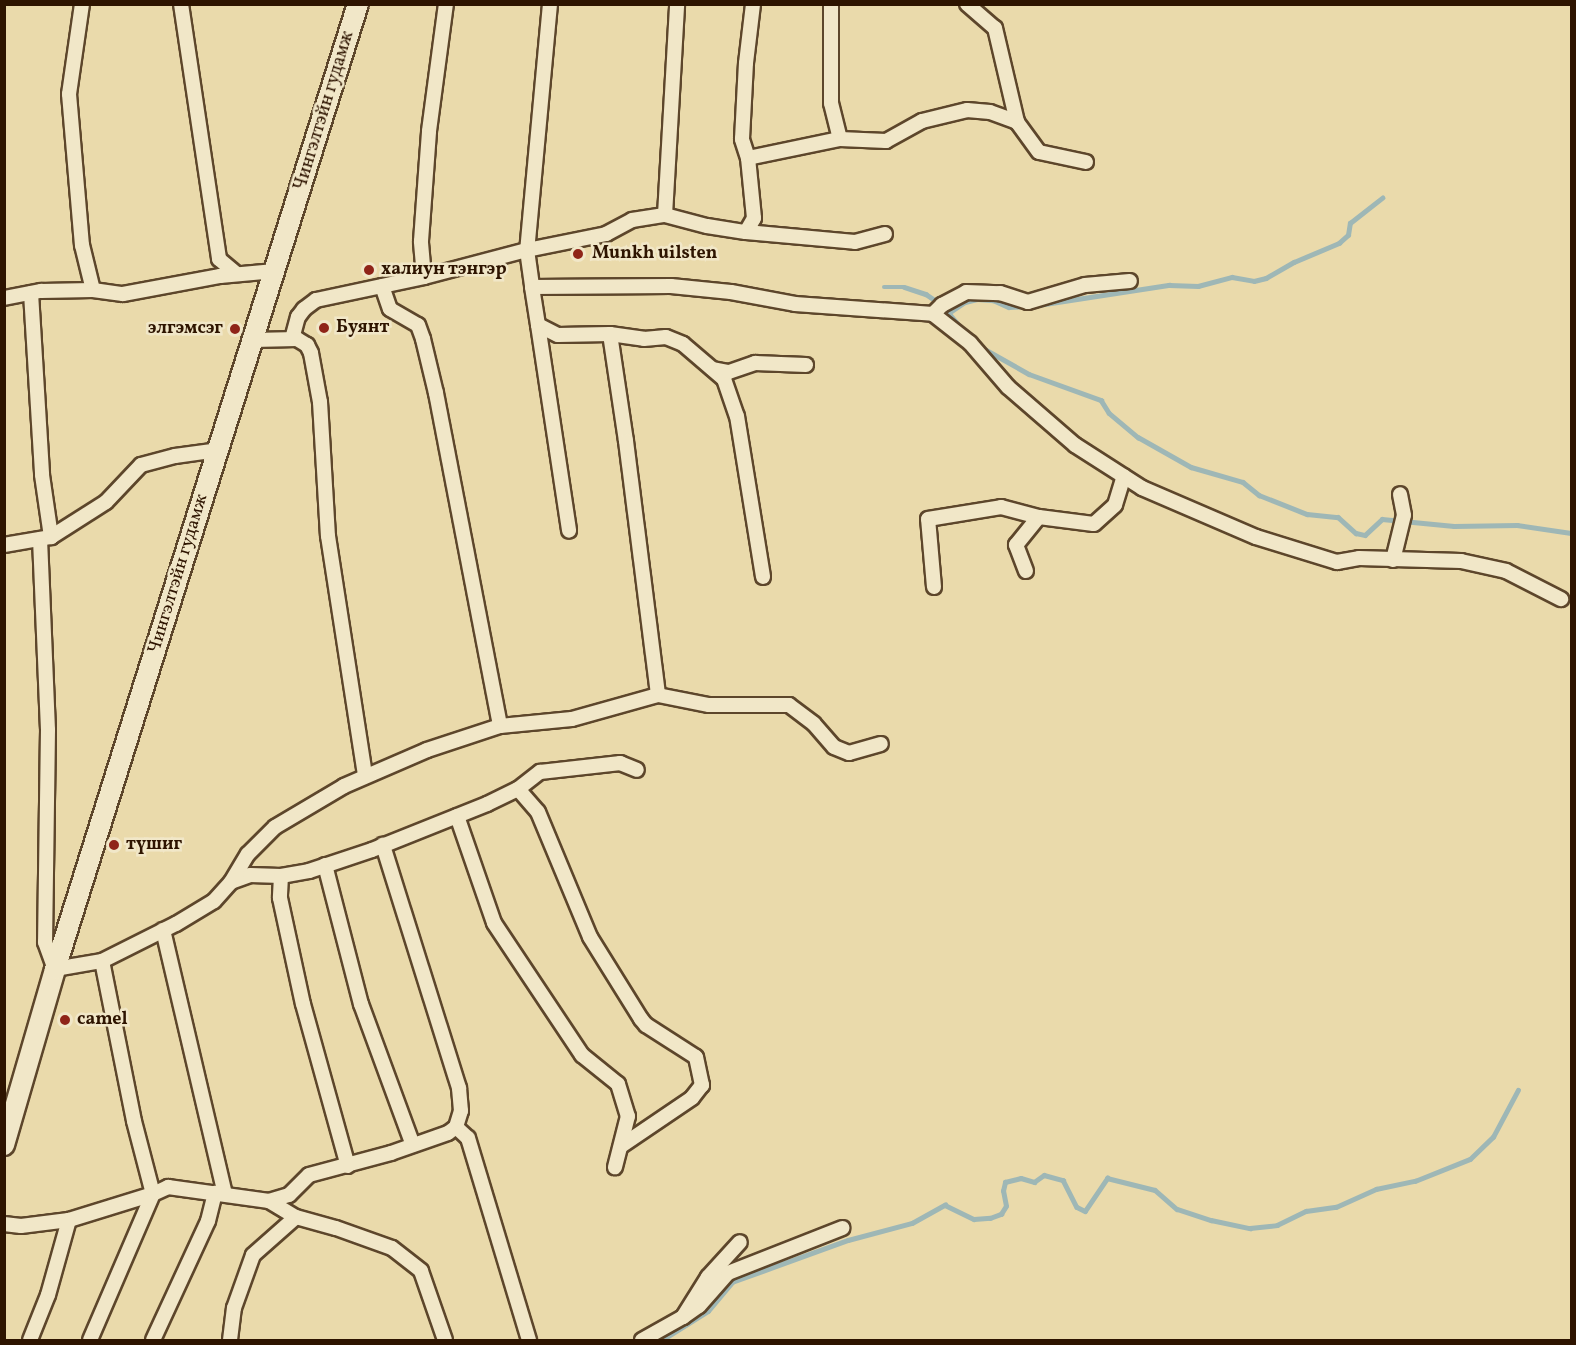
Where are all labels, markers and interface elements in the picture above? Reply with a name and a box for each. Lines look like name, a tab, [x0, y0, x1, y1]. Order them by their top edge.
street label: Чингэлтэйн гудамж	[290, 29, 360, 193]
place label: Munkh uilsten	[592, 243, 717, 265]
marker: Munkh uilsten	[569, 245, 587, 263]
place label: халиун тэнгэр	[381, 259, 507, 281]
marker: халиун тэнгэр	[362, 263, 376, 277]
place label: Буянт	[336, 317, 389, 339]
place label: элгэмсэг	[148, 318, 223, 340]
marker: Буянт	[317, 321, 331, 335]
marker: элгэмсэг	[228, 322, 242, 336]
street label: Чингэлтэйн гудамж	[144, 492, 214, 656]
place label: түшиг	[126, 834, 182, 856]
marker: түшиг	[107, 838, 121, 852]
place label: camel	[77, 1009, 128, 1031]
marker: camel	[58, 1013, 72, 1027]

